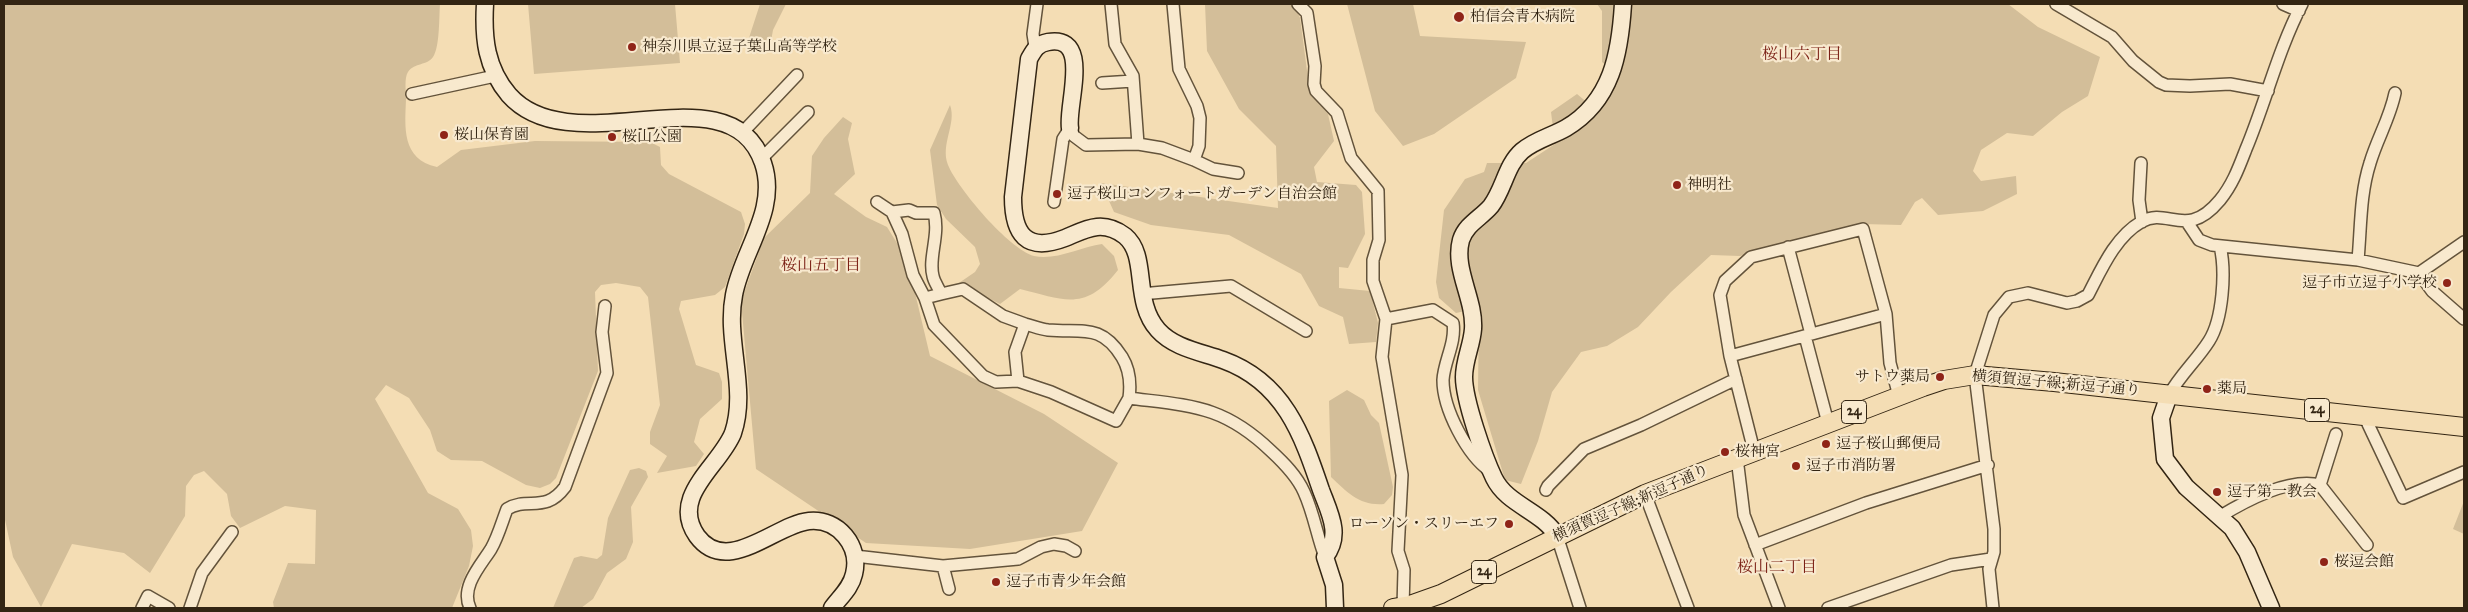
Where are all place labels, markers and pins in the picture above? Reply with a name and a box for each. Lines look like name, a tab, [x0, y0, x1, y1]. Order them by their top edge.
place label: 柏信会青木病院	[1470, 8, 1575, 26]
marker: 柏信会青木病院	[1452, 10, 1466, 24]
place label: 神奈川県立逗子葉山高等学校	[642, 38, 837, 56]
marker: 神奈川県立逗子葉山高等学校	[626, 41, 638, 53]
place label: 桜山保育園	[454, 126, 529, 144]
place label: 桜山公園	[622, 128, 682, 146]
marker: 桜山保育園	[438, 129, 450, 141]
marker: 桜山公園	[606, 131, 618, 143]
place label: 神明社	[1687, 176, 1732, 194]
marker: 神明社	[1671, 179, 1683, 191]
place label: 逗子桜山コンフォートガーデン自治会館	[1067, 185, 1337, 203]
marker: 逗子桜山コンフォートガーデン自治会館	[1051, 188, 1063, 200]
place label: 逗子市立逗子小学校	[2302, 274, 2437, 292]
marker: 逗子市立逗子小学校	[2441, 277, 2453, 289]
place label: サトウ薬局	[1855, 368, 1930, 386]
marker: サトウ薬局	[1934, 371, 1946, 383]
place label: 薬局	[2217, 380, 2247, 398]
marker: 薬局	[2201, 383, 2213, 395]
place label: 逗子桜山郵便局	[1836, 435, 1941, 453]
marker: 逗子桜山郵便局	[1820, 438, 1832, 450]
place label: 桜神宮	[1735, 443, 1780, 461]
marker: 桜神宮	[1719, 446, 1731, 458]
place label: 逗子市消防署	[1806, 457, 1896, 475]
marker: 逗子市消防署	[1790, 460, 1802, 472]
place label: 逗子第一教会	[2227, 483, 2317, 501]
marker: 逗子第一教会	[2211, 486, 2223, 498]
place label: ローソン・スリーエフ	[1349, 515, 1499, 533]
marker: ローソン・スリーエフ	[1503, 518, 1515, 530]
place label: 桜逗会館	[2334, 553, 2394, 571]
marker: 桜逗会館	[2318, 556, 2330, 568]
place label: 逗子市青少年会館	[1006, 573, 1126, 591]
marker: 逗子市青少年会館	[990, 576, 1002, 588]

